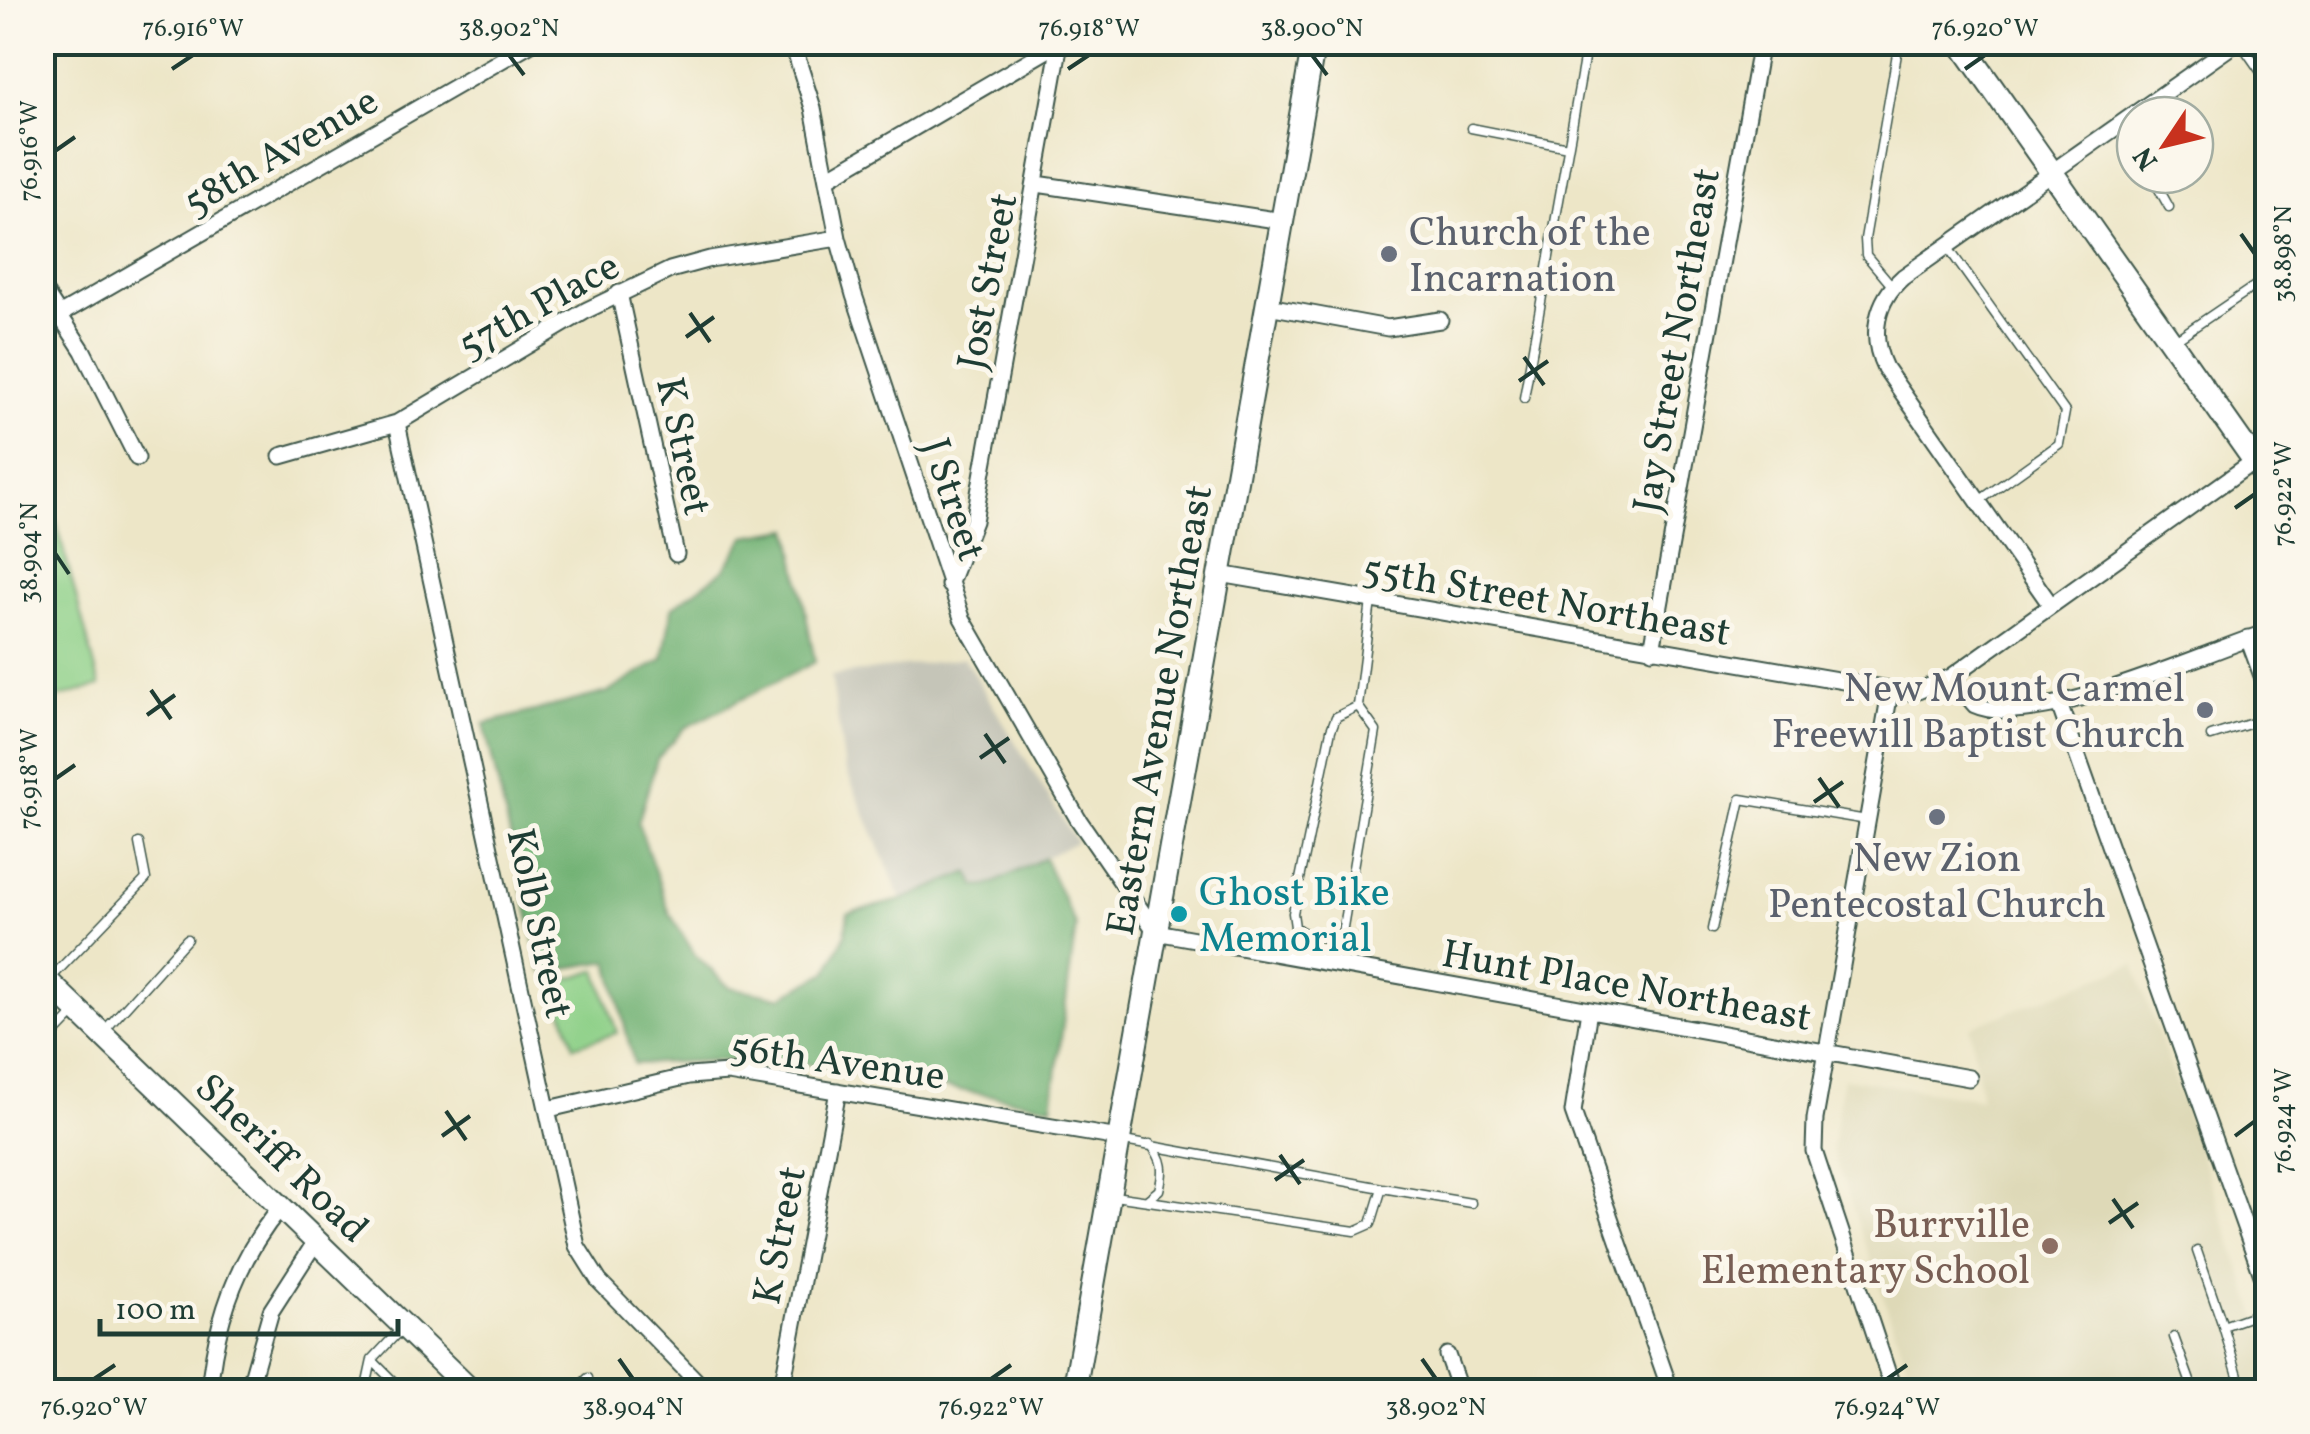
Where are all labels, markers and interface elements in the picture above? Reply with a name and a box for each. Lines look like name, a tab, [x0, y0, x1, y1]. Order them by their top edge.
text: 76.916°W	[142, 12, 244, 47]
text: 38.902°N	[459, 12, 559, 47]
text: 76.918°W	[1038, 12, 1140, 47]
text: 38.900°N	[1261, 12, 1363, 47]
text: 76.920°W	[1931, 12, 2039, 47]
street label: 58th Avenue	[174, 75, 390, 232]
north arrow	[2115, 95, 2215, 195]
text: 76.916°W	[13, 100, 48, 202]
text: N	[2125, 138, 2168, 177]
street label: Jay Street Northeast	[1621, 164, 1737, 517]
street label: Jost Street	[945, 189, 1034, 375]
text: 38.898°N	[2267, 205, 2302, 303]
place label: Church of the Incarnation	[1409, 207, 1651, 309]
street label: 57th Place	[449, 240, 631, 375]
marker: Church of the Incarnation	[1378, 243, 1400, 265]
street label: K Street	[639, 373, 723, 521]
street label: J Street	[905, 432, 997, 569]
text: 76.922°W	[2267, 441, 2302, 547]
street label: Eastern Avenue Northeast	[1095, 481, 1229, 940]
text: 38.904°N	[13, 502, 48, 604]
street label: 55th Street Northeast	[1358, 543, 1735, 663]
place label: New Mount Carmel Freewill Baptist Church	[1772, 663, 2185, 765]
marker: New Mount Carmel Freewill Baptist Church	[2194, 699, 2216, 721]
text: 76.918°W	[13, 728, 48, 830]
marker: New Zion Pentecostal Church	[1926, 806, 1948, 828]
street label: Kolb Street	[490, 824, 585, 1024]
place label: New Zion Pentecostal Church	[1768, 833, 2106, 935]
place label: Ghost Bike Memorial	[1199, 867, 1390, 969]
marker: Ghost Bike Memorial	[1168, 903, 1190, 925]
street label: Hunt Place Northeast	[1437, 928, 1815, 1048]
street label: 56th Avenue	[726, 1021, 948, 1107]
street label: Sheriff Road	[181, 1062, 380, 1257]
text: 76.924°W	[2267, 1068, 2302, 1174]
street label: K Street	[741, 1162, 823, 1310]
place label: Burrville Elementary School	[1701, 1199, 2030, 1301]
marker: Burrville Elementary School	[2039, 1235, 2061, 1257]
scale bar	[100, 1274, 398, 1336]
text: 100 m	[115, 1290, 196, 1332]
text: 76.920°W	[40, 1391, 148, 1426]
text: 38.904°N	[582, 1391, 684, 1426]
text: 76.922°W	[938, 1391, 1044, 1426]
text: 38.902°N	[1386, 1391, 1486, 1426]
text: 76.924°W	[1834, 1391, 1940, 1426]

